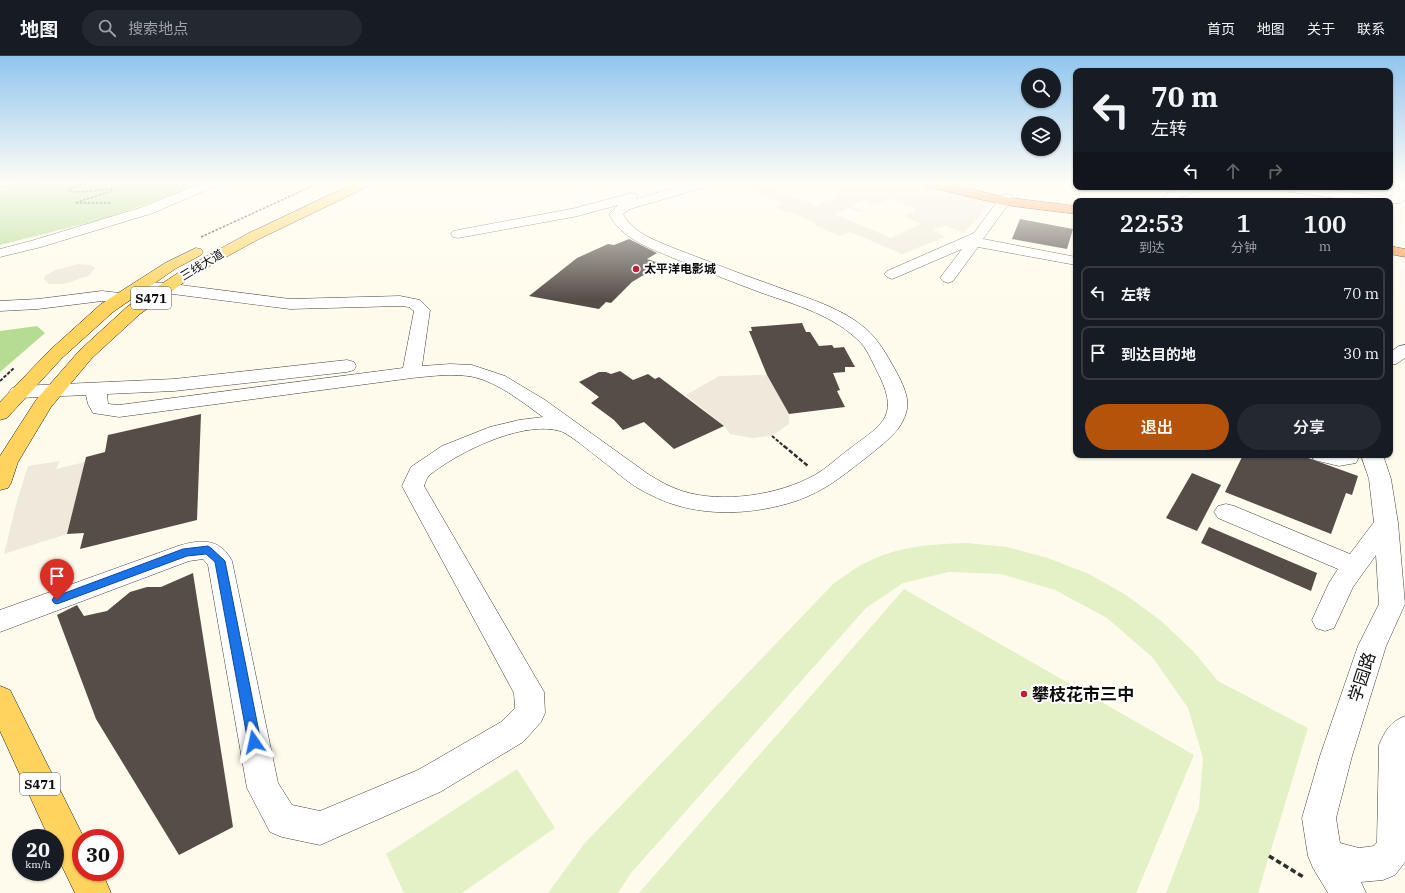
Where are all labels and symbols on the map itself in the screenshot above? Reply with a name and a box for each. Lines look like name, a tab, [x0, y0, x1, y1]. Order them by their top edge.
street label: 三线大道	[177, 246, 226, 283]
place label: 太平洋电影城	[644, 261, 716, 276]
marker: 太平洋电影城	[631, 264, 641, 274]
road number: S471	[131, 287, 171, 309]
pin	[40, 559, 74, 600]
street label: 学园路	[1344, 649, 1380, 705]
place label: 攀枝花市三中	[1032, 683, 1134, 705]
marker: 攀枝花市三中	[1019, 689, 1029, 699]
position arrow	[233, 721, 275, 763]
road number: S471	[20, 773, 60, 795]
speed limit sign: 30	[72, 829, 124, 881]

